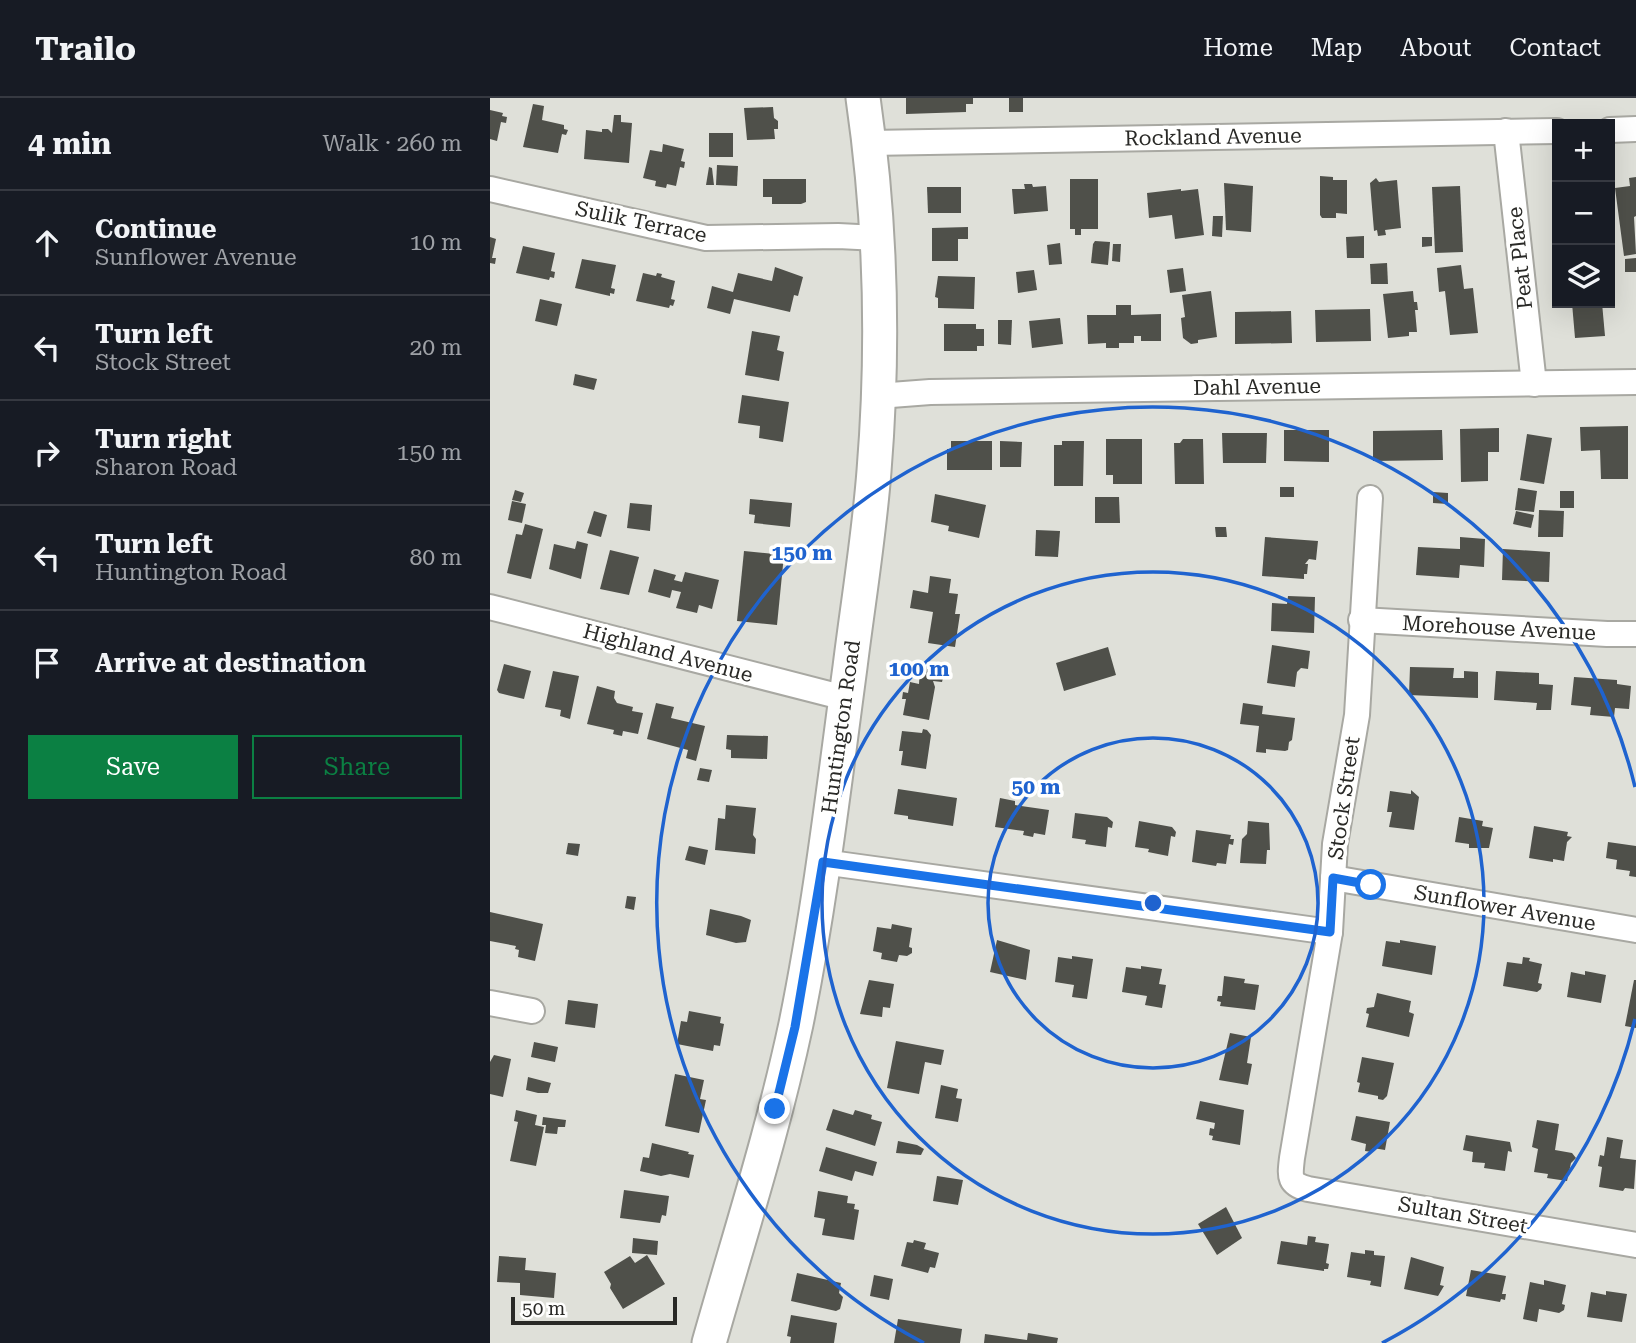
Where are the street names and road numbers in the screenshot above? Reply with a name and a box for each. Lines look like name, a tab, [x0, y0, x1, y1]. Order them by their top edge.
street label: Rockland Avenue	[1124, 123, 1302, 151]
street label: Sulik Terrace	[573, 196, 709, 248]
street label: Peat Place	[1503, 205, 1537, 311]
street label: Dahl Avenue	[1193, 374, 1321, 400]
street label: Morehouse Avenue	[1402, 611, 1596, 645]
street label: Highland Avenue	[580, 619, 756, 687]
street label: Huntington Road	[817, 638, 865, 815]
street label: Stock Street	[1323, 735, 1365, 861]
street label: Sunflower Avenue	[1412, 880, 1598, 936]
street label: Sultan Street	[1396, 1192, 1530, 1238]

